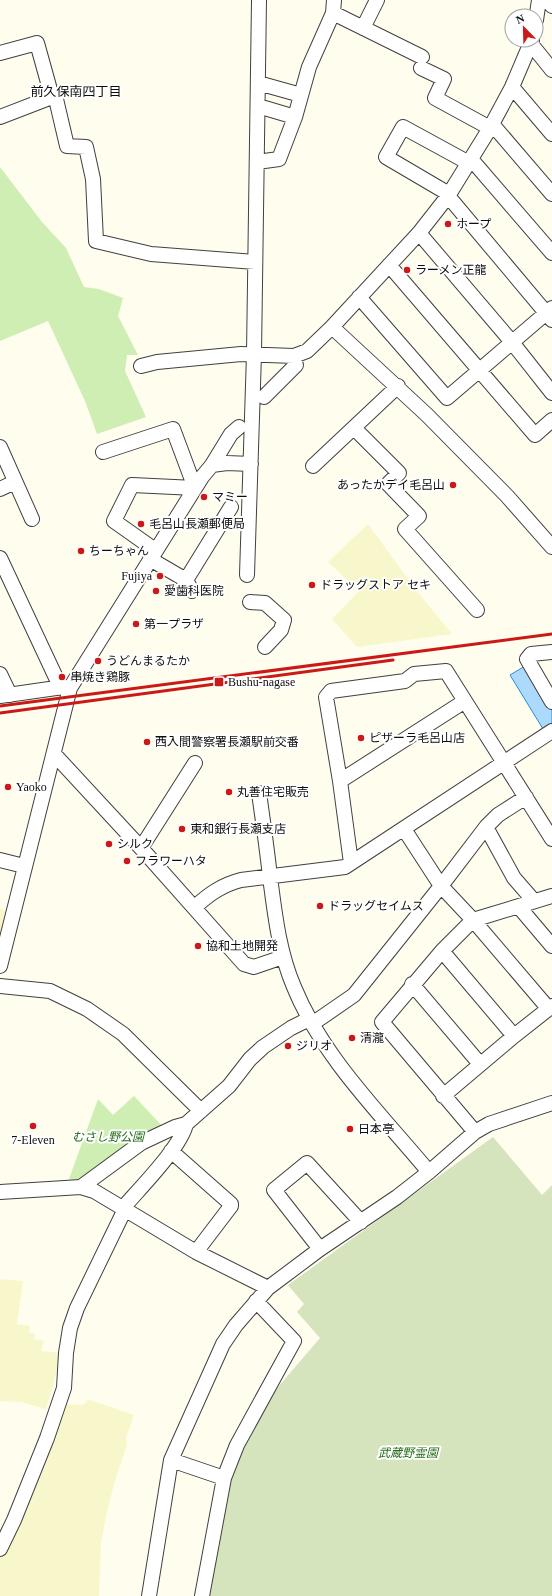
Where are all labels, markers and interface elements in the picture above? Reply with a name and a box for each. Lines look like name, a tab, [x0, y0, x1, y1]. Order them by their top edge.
north arrow	[504, 8, 544, 48]
text: N	[514, 12, 526, 26]
district label: 前久保南四丁目	[30, 84, 122, 99]
place label: ホープ	[456, 217, 491, 231]
marker: ホープ	[443, 219, 453, 229]
place label: ラーメン正龍	[415, 263, 487, 277]
marker: ラーメン正龍	[402, 265, 412, 275]
place label: あったかデイ毛呂山	[337, 478, 445, 492]
marker: あったかデイ毛呂山	[448, 480, 458, 490]
place label: マミー	[212, 490, 248, 504]
marker: マミー	[199, 492, 209, 502]
place label: 毛呂山長瀬郵便局	[149, 517, 245, 531]
marker: 毛呂山長瀬郵便局	[136, 519, 146, 529]
place label: ちーちゃん	[89, 544, 149, 558]
marker: ちーちゃん	[76, 546, 86, 556]
place label: Fujiya	[121, 569, 153, 583]
marker: Fujiya	[155, 571, 165, 581]
place label: ドラッグストア セキ	[320, 578, 431, 592]
marker: ドラッグストア セキ	[307, 580, 317, 590]
place label: 愛歯科医院	[164, 584, 224, 598]
marker: 愛歯科医院	[151, 586, 161, 596]
place label: 第一プラザ	[144, 617, 204, 631]
marker: 第一プラザ	[131, 619, 141, 629]
place label: うどんまるたか	[106, 654, 190, 668]
marker: うどんまるたか	[93, 656, 103, 666]
place label: 串焼き鶏豚	[70, 670, 130, 684]
marker: 串焼き鶏豚	[57, 672, 67, 682]
place label: Bushu-nagase	[228, 675, 295, 689]
marker: Bushu-nagase	[213, 676, 225, 688]
place label: ピザーラ毛呂山店	[369, 731, 465, 745]
marker: ピザーラ毛呂山店	[356, 733, 366, 743]
place label: 西入間警察署長瀬駅前交番	[155, 735, 299, 749]
marker: 西入間警察署長瀬駅前交番	[142, 737, 152, 747]
place label: Yaoko	[16, 780, 47, 794]
marker: Yaoko	[3, 782, 13, 792]
place label: 丸善住宅販売	[237, 785, 309, 799]
marker: 丸善住宅販売	[224, 787, 234, 797]
place label: 東和銀行長瀬支店	[190, 822, 286, 836]
marker: 東和銀行長瀬支店	[177, 824, 187, 834]
place label: シルク	[117, 837, 153, 851]
marker: シルク	[104, 839, 114, 849]
place label: フラワーハタ	[135, 854, 207, 868]
marker: フラワーハタ	[122, 856, 132, 866]
place label: ドラッグセイムス	[328, 899, 424, 913]
marker: ドラッグセイムス	[315, 901, 325, 911]
place label: 協和土地開発	[206, 939, 278, 953]
marker: 協和土地開発	[193, 941, 203, 951]
place label: 清瀧	[360, 1031, 384, 1045]
marker: 清瀧	[347, 1033, 357, 1043]
place label: ジリオ	[296, 1039, 332, 1053]
marker: ジリオ	[283, 1041, 293, 1051]
marker: 7-Eleven	[28, 1121, 38, 1131]
place label: 日本亭	[358, 1122, 394, 1136]
marker: 日本亭	[345, 1124, 355, 1134]
park label: むさし野公園	[72, 1130, 146, 1144]
place label: 7-Eleven	[11, 1133, 55, 1147]
park label: 武蔵野霊園	[378, 1446, 440, 1460]

